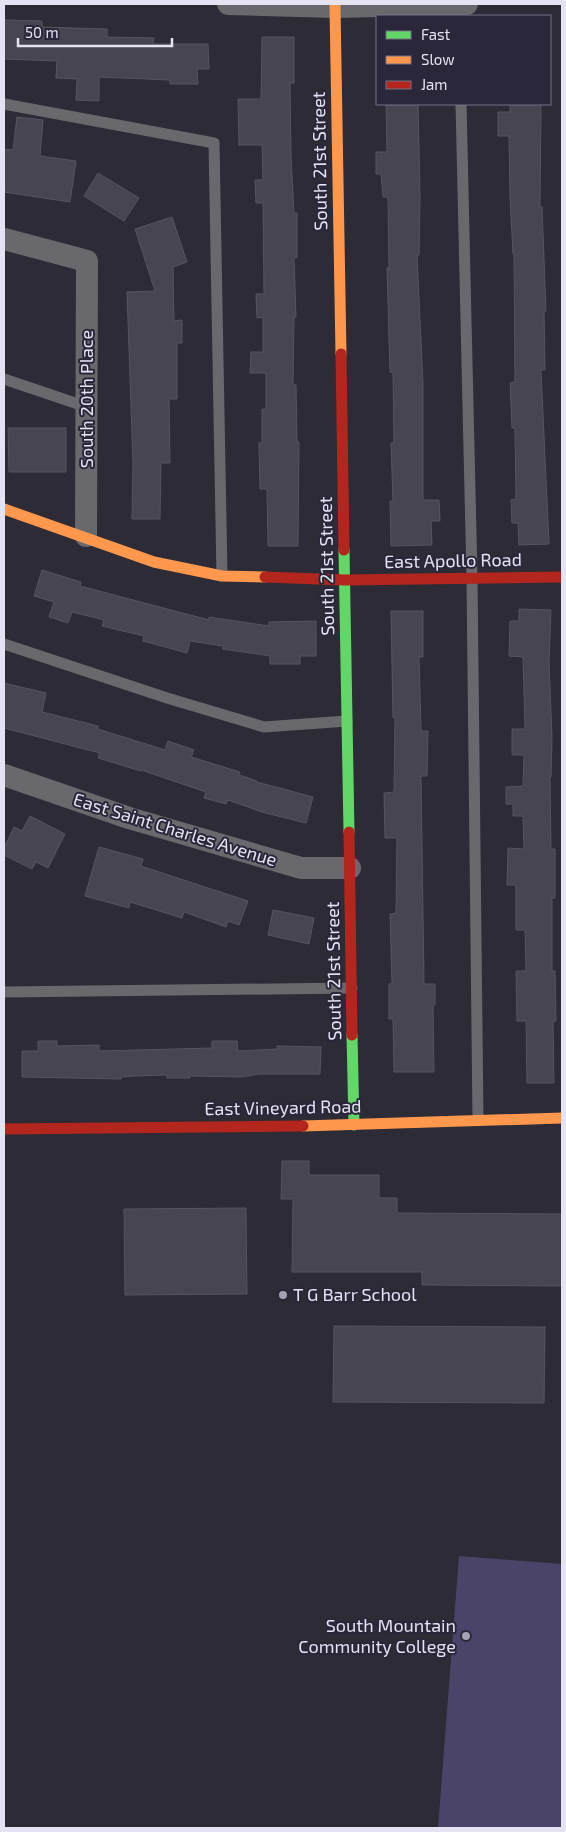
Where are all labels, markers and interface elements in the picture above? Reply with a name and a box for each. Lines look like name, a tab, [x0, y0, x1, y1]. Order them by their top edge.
scale bar	[18, 15, 171, 47]
legend	[376, 15, 551, 105]
text: 50 m	[25, 23, 59, 41]
text: Fast	[421, 25, 451, 43]
text: Slow	[421, 50, 455, 68]
text: Jam	[421, 75, 447, 93]
street label: South 21st Street	[307, 91, 331, 231]
street label: South 20th Place	[75, 330, 97, 468]
street label: South 21st Street	[314, 496, 338, 636]
street label: East Apollo Road	[384, 548, 522, 572]
street label: East Saint Charles Avenue	[71, 788, 280, 870]
street label: South 21st Street	[321, 901, 345, 1041]
street label: East Vineyard Road	[204, 1095, 362, 1119]
place label: T G Barr School	[293, 1283, 417, 1305]
marker: T G Barr School	[277, 1289, 289, 1301]
place label: South Mountain Community College	[298, 1614, 456, 1657]
marker: South Mountain Community College	[460, 1630, 472, 1642]

